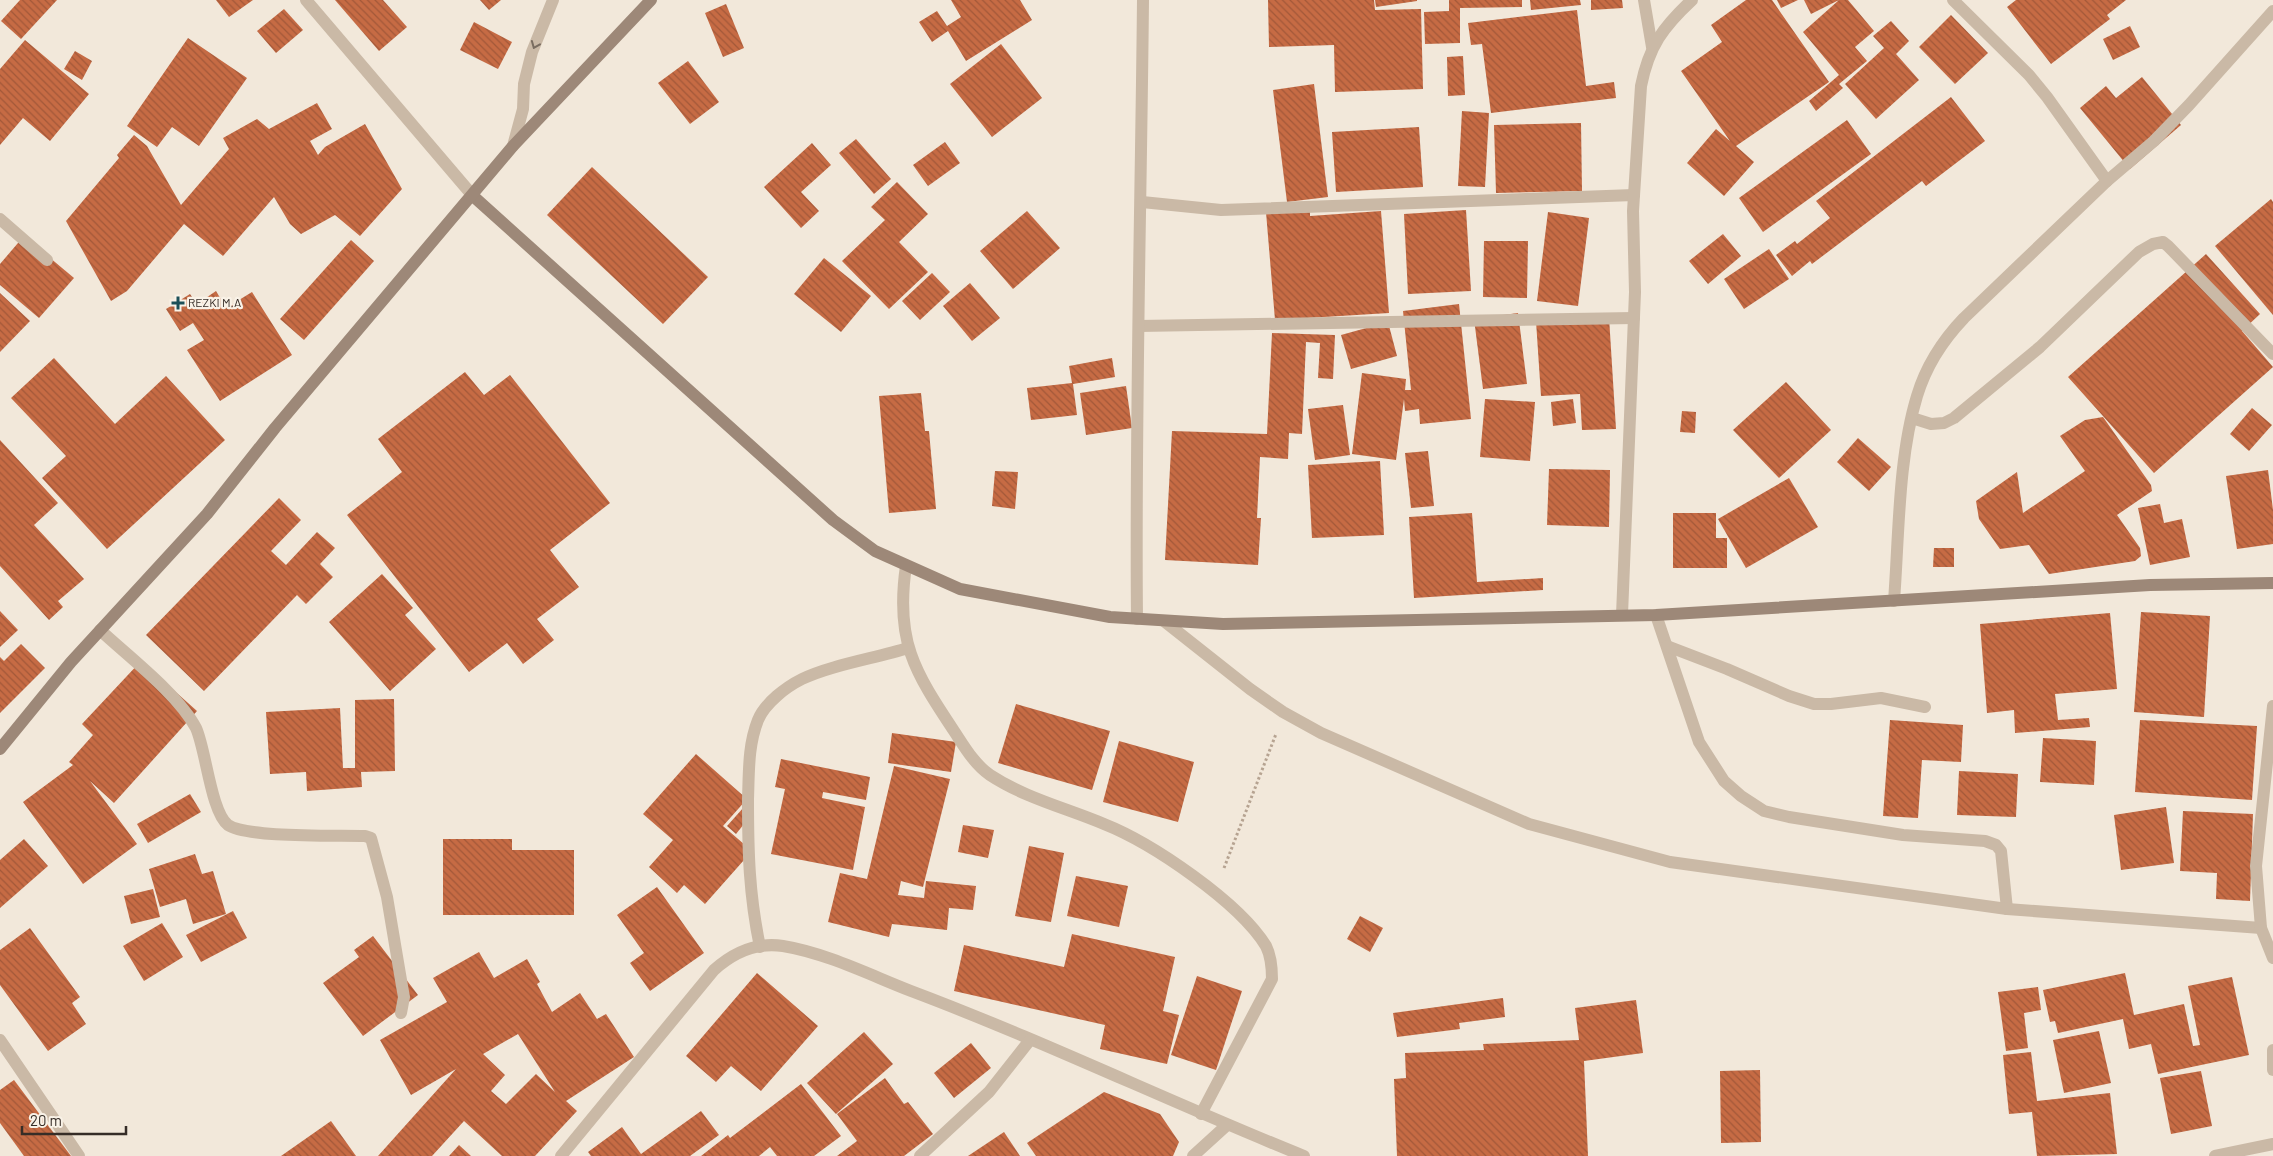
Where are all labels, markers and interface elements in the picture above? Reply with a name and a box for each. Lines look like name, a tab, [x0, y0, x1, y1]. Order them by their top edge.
one-way arrow	[531, 40, 541, 49]
place label: REZKI M.A	[188, 295, 241, 309]
marker: REZKI M.A	[172, 297, 184, 309]
scale bar	[22, 1104, 126, 1136]
text: 20 m	[30, 1111, 62, 1129]

